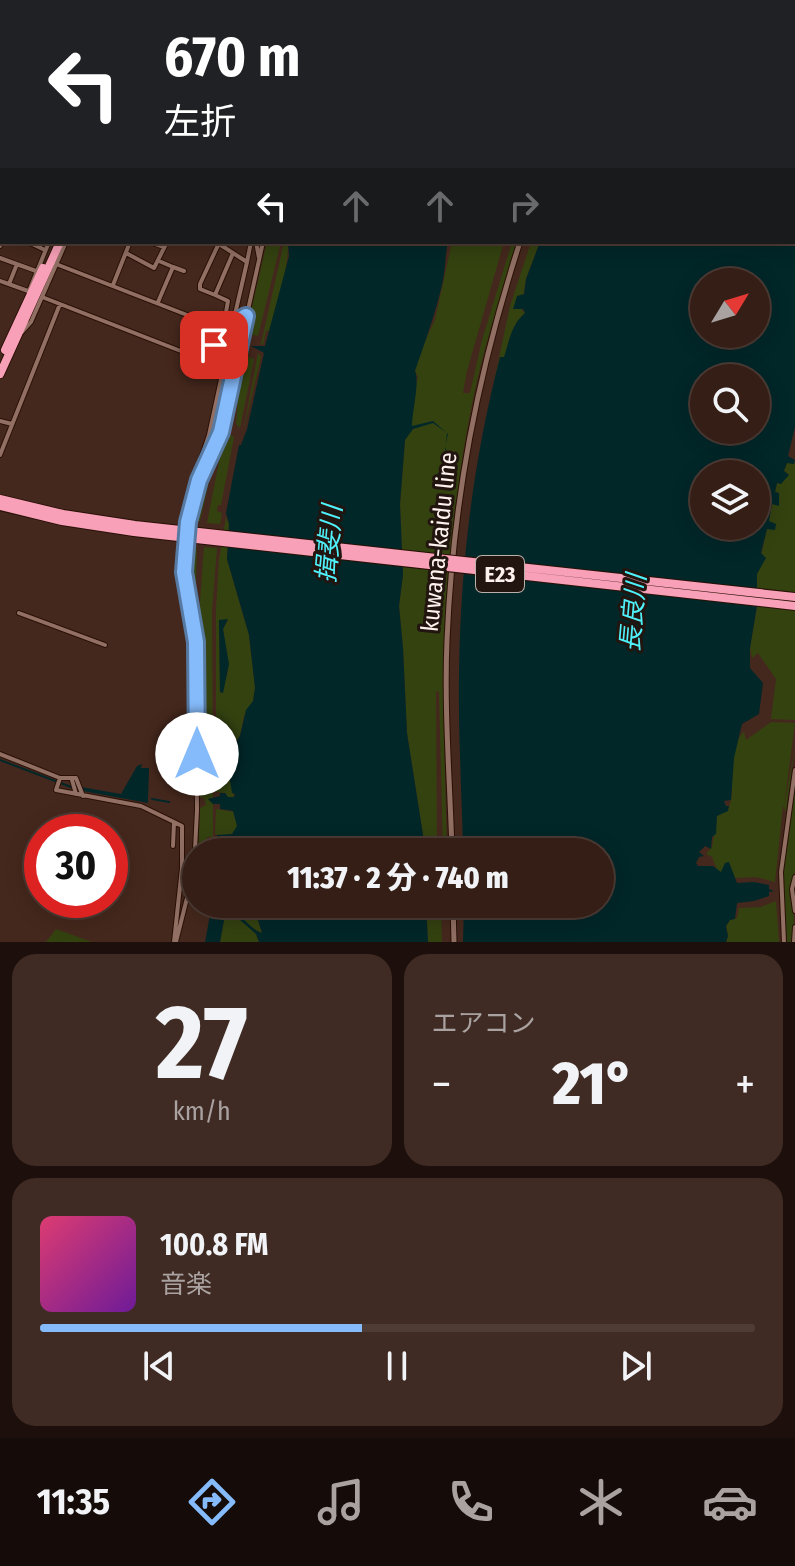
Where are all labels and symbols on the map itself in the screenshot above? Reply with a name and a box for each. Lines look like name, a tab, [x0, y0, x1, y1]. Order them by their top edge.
north arrow	[690, 268, 770, 348]
pin	[180, 311, 248, 379]
street label: kuwana-kaidu line	[416, 451, 462, 633]
water label: 揖斐川	[311, 501, 349, 584]
road number: E23	[476, 556, 524, 592]
water label: 長良川	[615, 570, 653, 653]
position arrow	[155, 712, 239, 796]
speed limit sign: 30	[24, 814, 128, 918]

